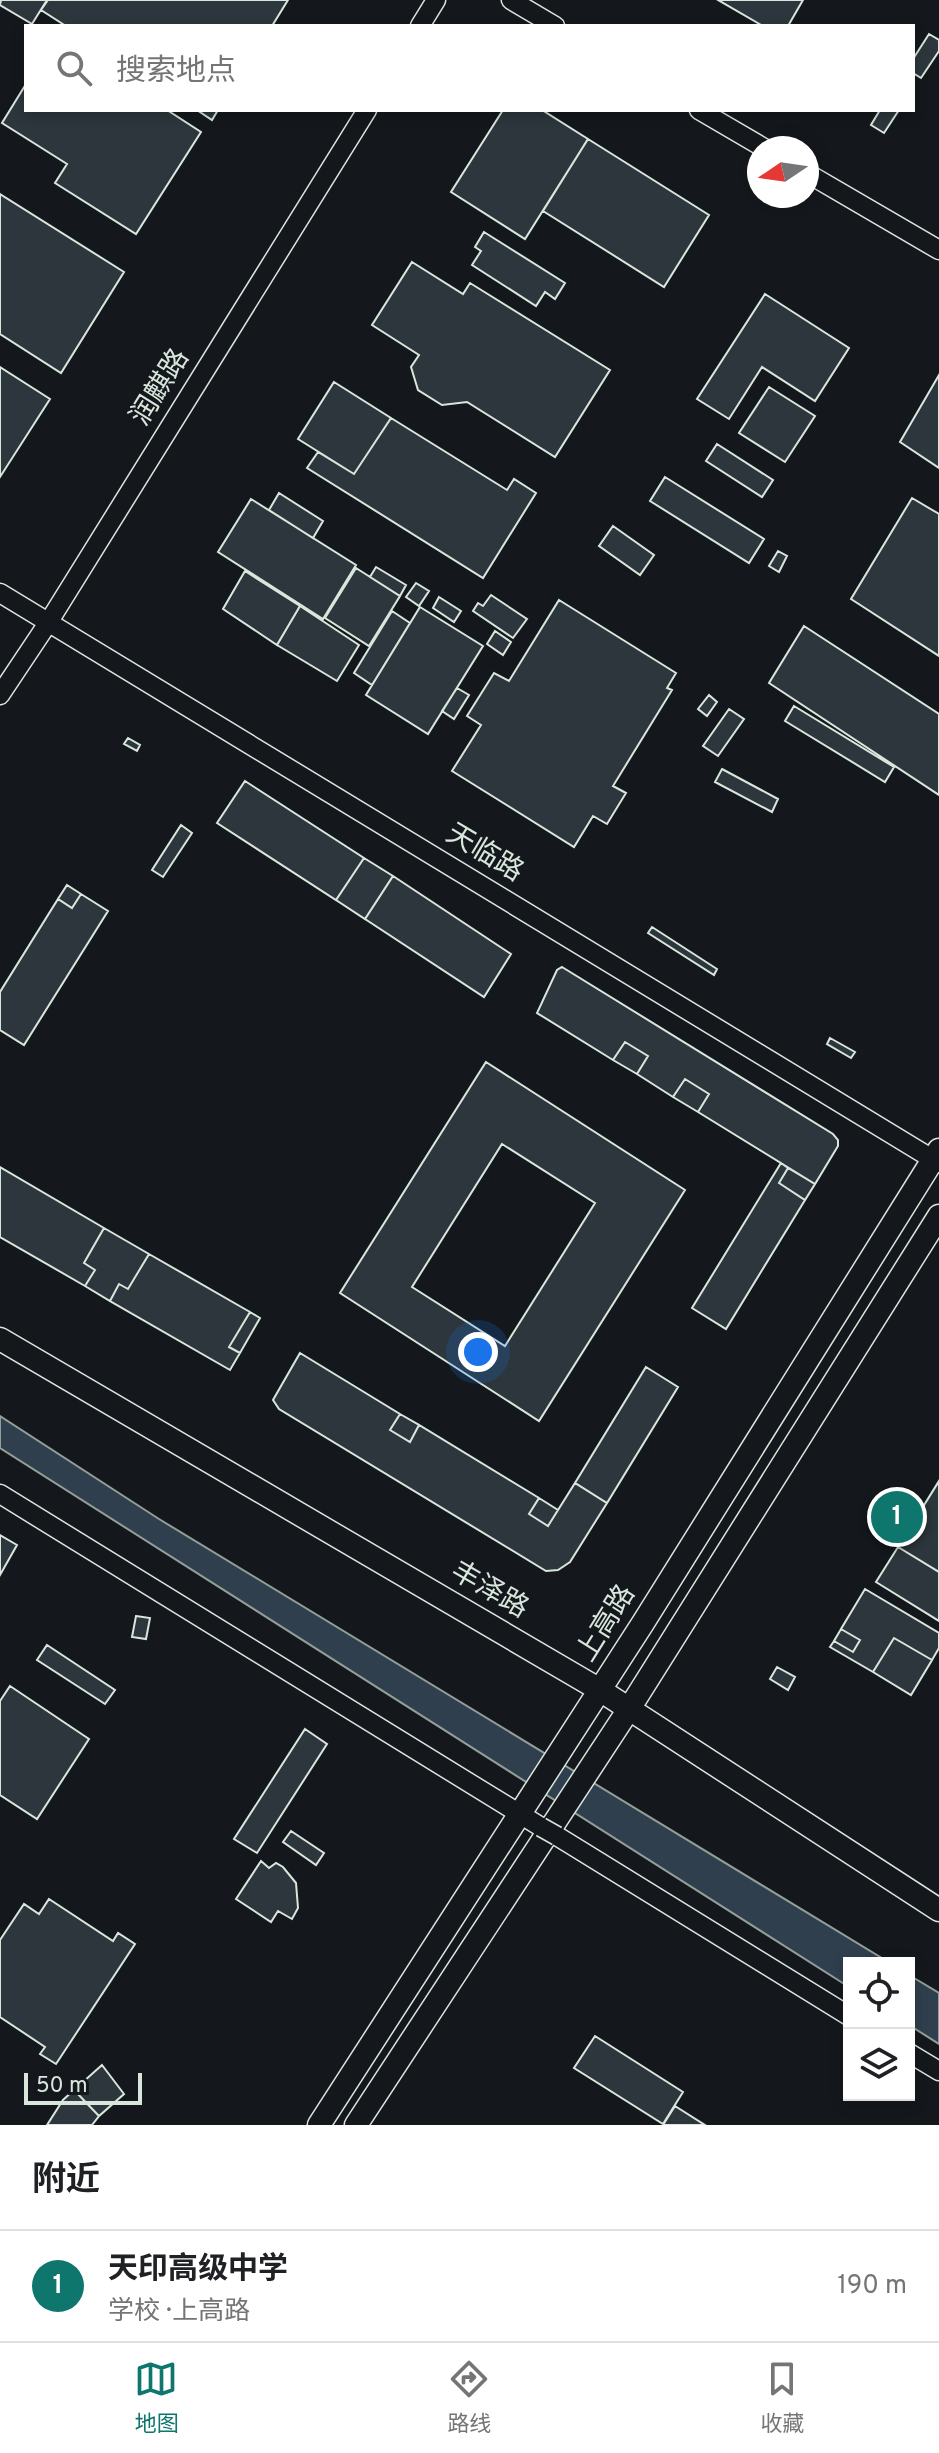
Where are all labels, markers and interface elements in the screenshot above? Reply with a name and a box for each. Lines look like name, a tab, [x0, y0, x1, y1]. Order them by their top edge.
search box	[24, 24, 915, 112]
icon: search	[52, 46, 96, 90]
text: 搜索地点	[116, 54, 236, 91]
north arrow	[747, 136, 819, 208]
street label: 润麒路	[123, 343, 199, 433]
street label: 天临路	[439, 817, 529, 891]
your location	[458, 1332, 498, 1372]
pin: 1	[871, 1487, 923, 1547]
street label: 丰泽路	[444, 1554, 534, 1628]
street label: 上高路	[569, 1579, 645, 1669]
map controls	[843, 1957, 915, 2101]
button: locate	[843, 1957, 915, 2029]
button: layers	[843, 2029, 915, 2101]
scale bar	[24, 2069, 142, 2105]
text: 50 m	[36, 2073, 88, 2100]
text: 附近	[32, 2160, 100, 2203]
text: 天印高级中学	[108, 2252, 288, 2289]
text: 1	[53, 2270, 63, 2303]
text: 190 m	[837, 2270, 907, 2303]
text: 学校 · 上高路	[108, 2296, 250, 2329]
tab: 地图	[134, 2357, 179, 2439]
tab: 路线	[447, 2357, 492, 2439]
tab: 收藏	[760, 2357, 805, 2439]

